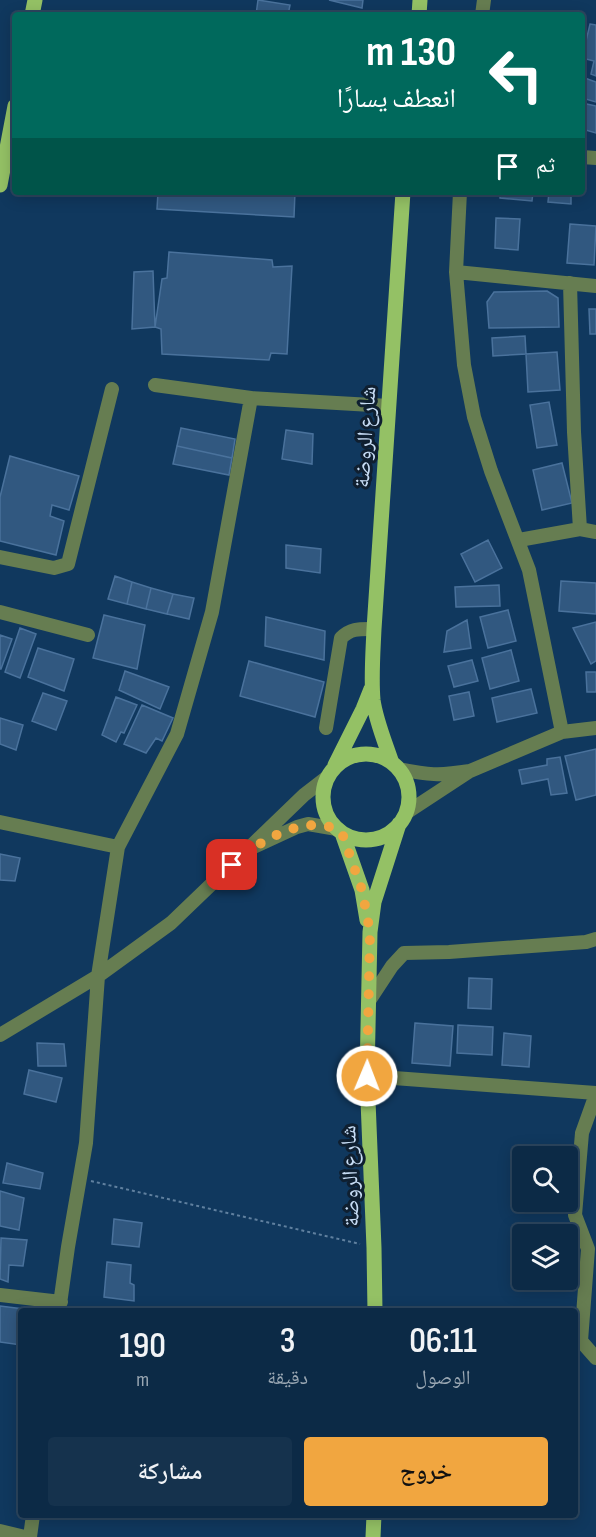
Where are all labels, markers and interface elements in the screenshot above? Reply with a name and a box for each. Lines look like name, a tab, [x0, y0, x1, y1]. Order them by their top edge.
text: 130 m	[366, 27, 456, 78]
icon: left	[477, 36, 555, 114]
text: انعطف يسارًا	[337, 83, 456, 115]
icon: arrive	[491, 150, 524, 183]
text: ثم	[536, 152, 555, 179]
street label: شارع الروضة	[348, 385, 383, 489]
pin	[206, 839, 257, 890]
icon: arrive	[215, 848, 248, 881]
position arrow	[335, 1044, 399, 1108]
street label: شارع الروضة	[335, 1125, 366, 1227]
map controls	[512, 1146, 578, 1290]
button: search	[512, 1146, 578, 1212]
button: layers	[512, 1224, 578, 1290]
text: 3	[280, 1320, 295, 1363]
text: 06:11	[409, 1320, 477, 1363]
text: 190	[119, 1325, 166, 1368]
text: دقيقة	[267, 1366, 308, 1390]
text: الوصول	[415, 1366, 471, 1390]
text: m	[136, 1368, 149, 1392]
button: مشاركة	[48, 1437, 292, 1506]
button: خروج	[304, 1437, 548, 1506]

